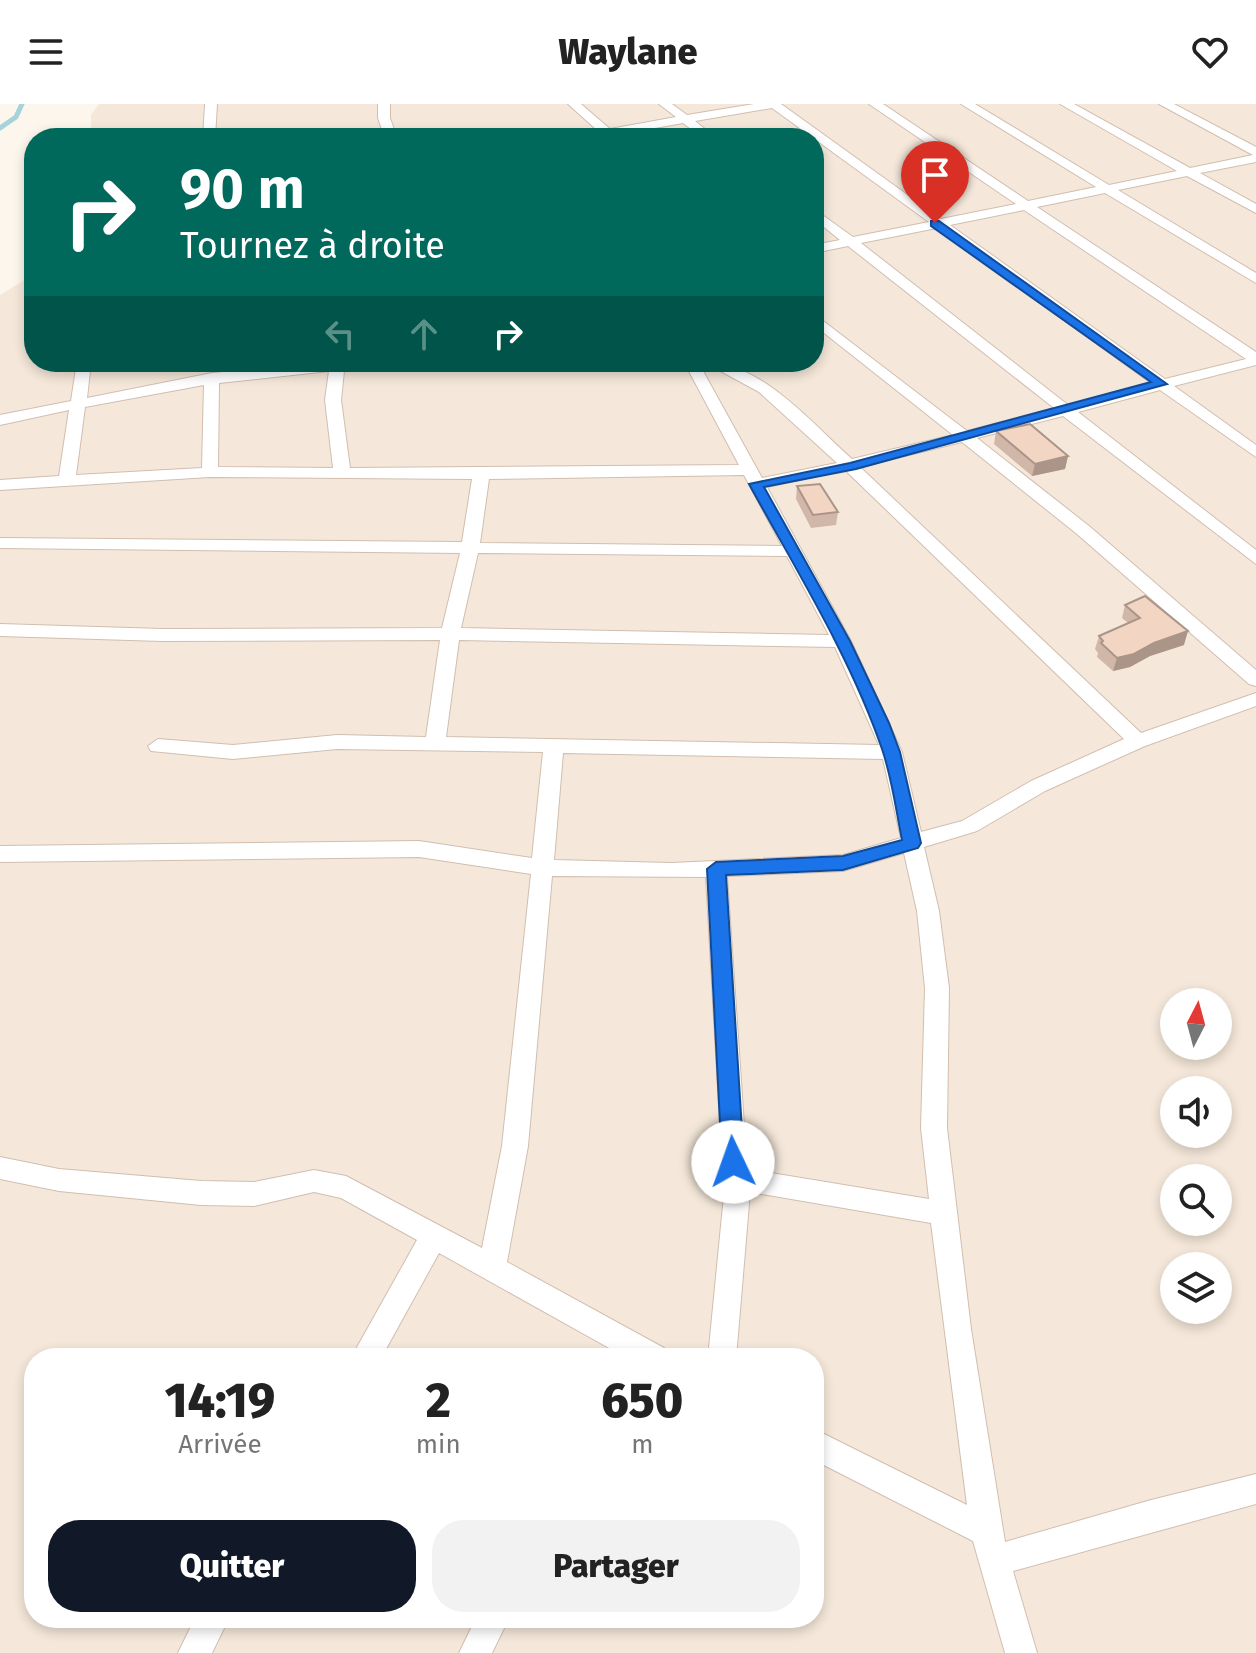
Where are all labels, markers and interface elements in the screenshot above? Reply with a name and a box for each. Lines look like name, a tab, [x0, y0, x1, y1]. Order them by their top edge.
icon: menu	[24, 30, 68, 74]
text: Waylane	[559, 30, 697, 74]
icon: heart	[1188, 30, 1232, 74]
pin	[901, 141, 969, 223]
icon: arrive	[913, 153, 957, 197]
text: 90 m	[180, 156, 305, 223]
icon: right	[48, 160, 152, 264]
text: Tournez à droite	[180, 224, 445, 268]
icon: left	[318, 312, 362, 356]
icon: ahead	[402, 312, 446, 356]
icon: right	[486, 312, 530, 356]
north arrow	[1160, 988, 1232, 1060]
map controls	[1160, 988, 1232, 1324]
button: sound	[1160, 1076, 1232, 1148]
position arrow	[691, 1120, 775, 1204]
button: search	[1160, 1164, 1232, 1236]
button: layers	[1160, 1252, 1232, 1324]
text: 14:19	[165, 1372, 275, 1430]
text: 2	[426, 1372, 451, 1430]
text: 650	[601, 1372, 683, 1430]
text: Arrivée	[178, 1429, 262, 1460]
text: min	[416, 1429, 461, 1460]
text: m	[631, 1429, 653, 1460]
button: Quitter	[48, 1520, 416, 1612]
button: Partager	[432, 1520, 800, 1612]

